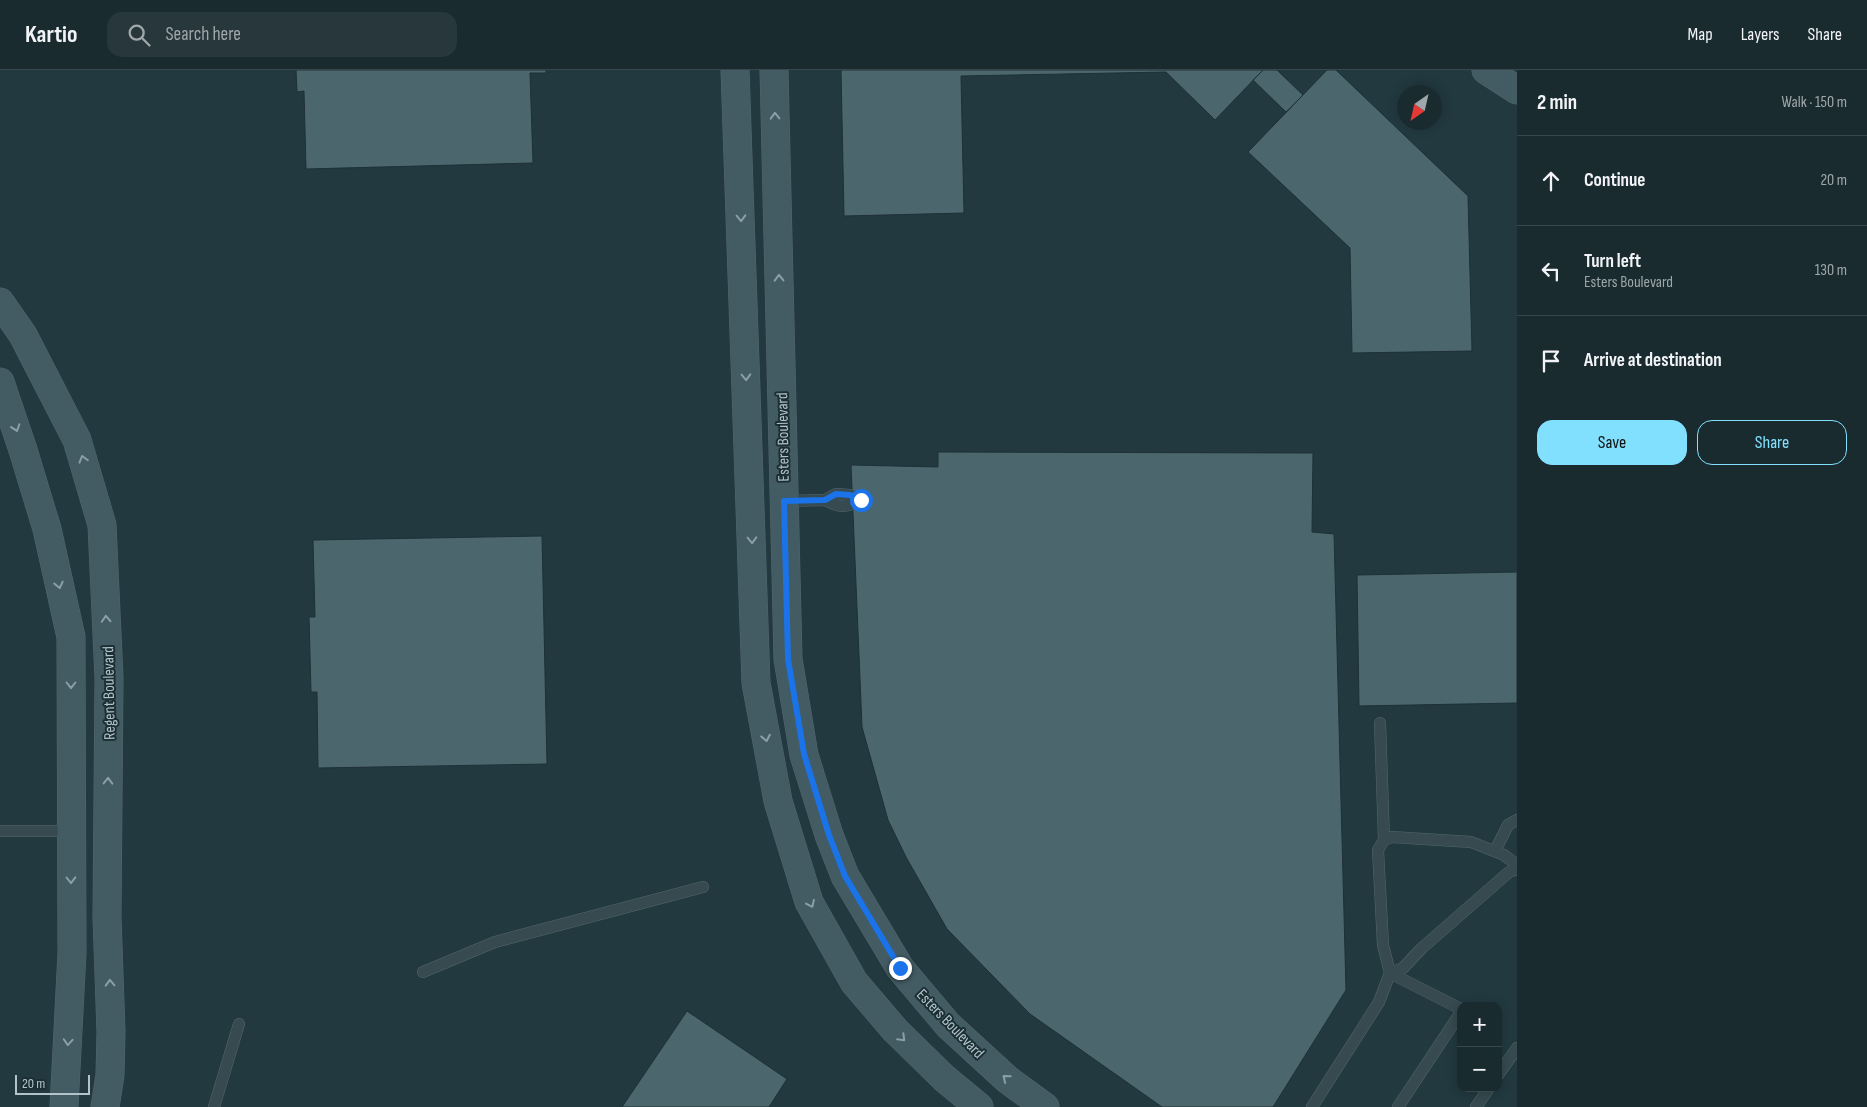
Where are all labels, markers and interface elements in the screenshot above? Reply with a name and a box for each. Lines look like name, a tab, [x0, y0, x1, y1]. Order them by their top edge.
search box	[107, 12, 457, 57]
text: Kartio	[25, 20, 77, 49]
icon: search	[125, 21, 153, 49]
text: Search here	[165, 23, 241, 46]
text: Map	[1688, 24, 1713, 45]
text: Layers	[1741, 24, 1780, 45]
text: Share	[1808, 24, 1842, 45]
north arrow	[1397, 85, 1442, 130]
text: 2 min	[1537, 90, 1577, 115]
text: Walk · 150 m	[1782, 93, 1847, 112]
one-way arrow	[770, 111, 781, 119]
icon: ahead	[1537, 167, 1565, 195]
text: Continue	[1584, 169, 1645, 192]
text: 20 m	[1820, 171, 1847, 190]
one-way arrow	[736, 214, 746, 222]
text: Turn left	[1584, 250, 1641, 273]
icon: left	[1537, 257, 1565, 285]
text: 130 m	[1815, 261, 1847, 280]
text: Esters Boulevard	[1584, 273, 1673, 292]
one-way arrow	[774, 274, 784, 282]
icon: arrive	[1537, 347, 1565, 375]
text: Arrive at destination	[1584, 349, 1722, 372]
one-way arrow	[741, 373, 752, 381]
street label: Esters Boulevard	[773, 392, 794, 482]
button: Save	[1537, 420, 1687, 465]
button: Share	[1697, 420, 1847, 465]
one-way arrow	[10, 423, 20, 432]
one-way arrow	[78, 456, 88, 464]
route start	[850, 489, 873, 512]
one-way arrow	[746, 536, 757, 544]
one-way arrow	[53, 580, 64, 589]
one-way arrow	[101, 615, 112, 623]
street label: Regent Boulevard	[99, 646, 120, 740]
one-way arrow	[66, 682, 76, 690]
one-way arrow	[761, 734, 771, 743]
one-way arrow	[103, 777, 113, 785]
one-way arrow	[66, 876, 76, 884]
one-way arrow	[805, 899, 815, 908]
route end	[889, 957, 912, 980]
one-way arrow	[104, 979, 115, 987]
street label: Esters Boulevard	[912, 985, 988, 1063]
map controls	[1457, 1002, 1502, 1092]
button: +	[1457, 1002, 1502, 1047]
one-way arrow	[897, 1032, 906, 1041]
one-way arrow	[63, 1038, 74, 1046]
button: −	[1457, 1047, 1502, 1092]
scale bar	[15, 1072, 90, 1095]
text: 20 m	[22, 1075, 45, 1092]
one-way arrow	[1003, 1075, 1012, 1084]

